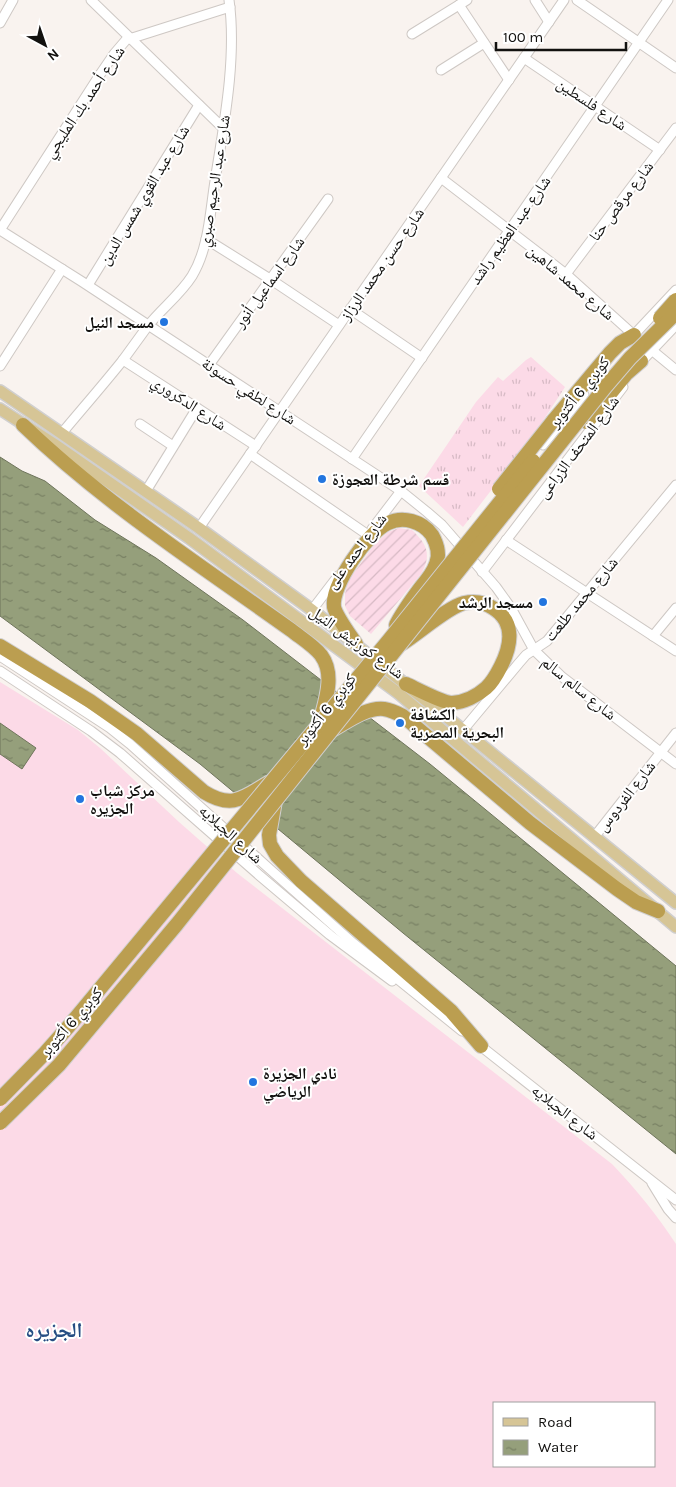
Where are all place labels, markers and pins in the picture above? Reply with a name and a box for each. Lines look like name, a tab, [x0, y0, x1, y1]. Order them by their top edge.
place label: مسجد النيل	[85, 313, 154, 332]
marker: مسجد النيل	[158, 316, 170, 328]
place label: قسم شرطة العجوزة	[332, 470, 450, 491]
marker: قسم شرطة العجوزة	[316, 473, 328, 485]
place label: مسجد الرشد	[459, 593, 533, 612]
marker: مسجد الرشد	[537, 596, 549, 608]
place label: الكشافة البحرية المصرية	[410, 705, 504, 742]
marker: الكشافة البحرية المصرية	[394, 717, 406, 729]
place label: مركز شباب الجزيره	[90, 781, 155, 818]
marker: مركز شباب الجزيره	[74, 793, 86, 805]
place label: نادي الجزيرة الرياضي	[263, 1064, 337, 1103]
marker: نادي الجزيرة الرياضي	[247, 1076, 259, 1088]

